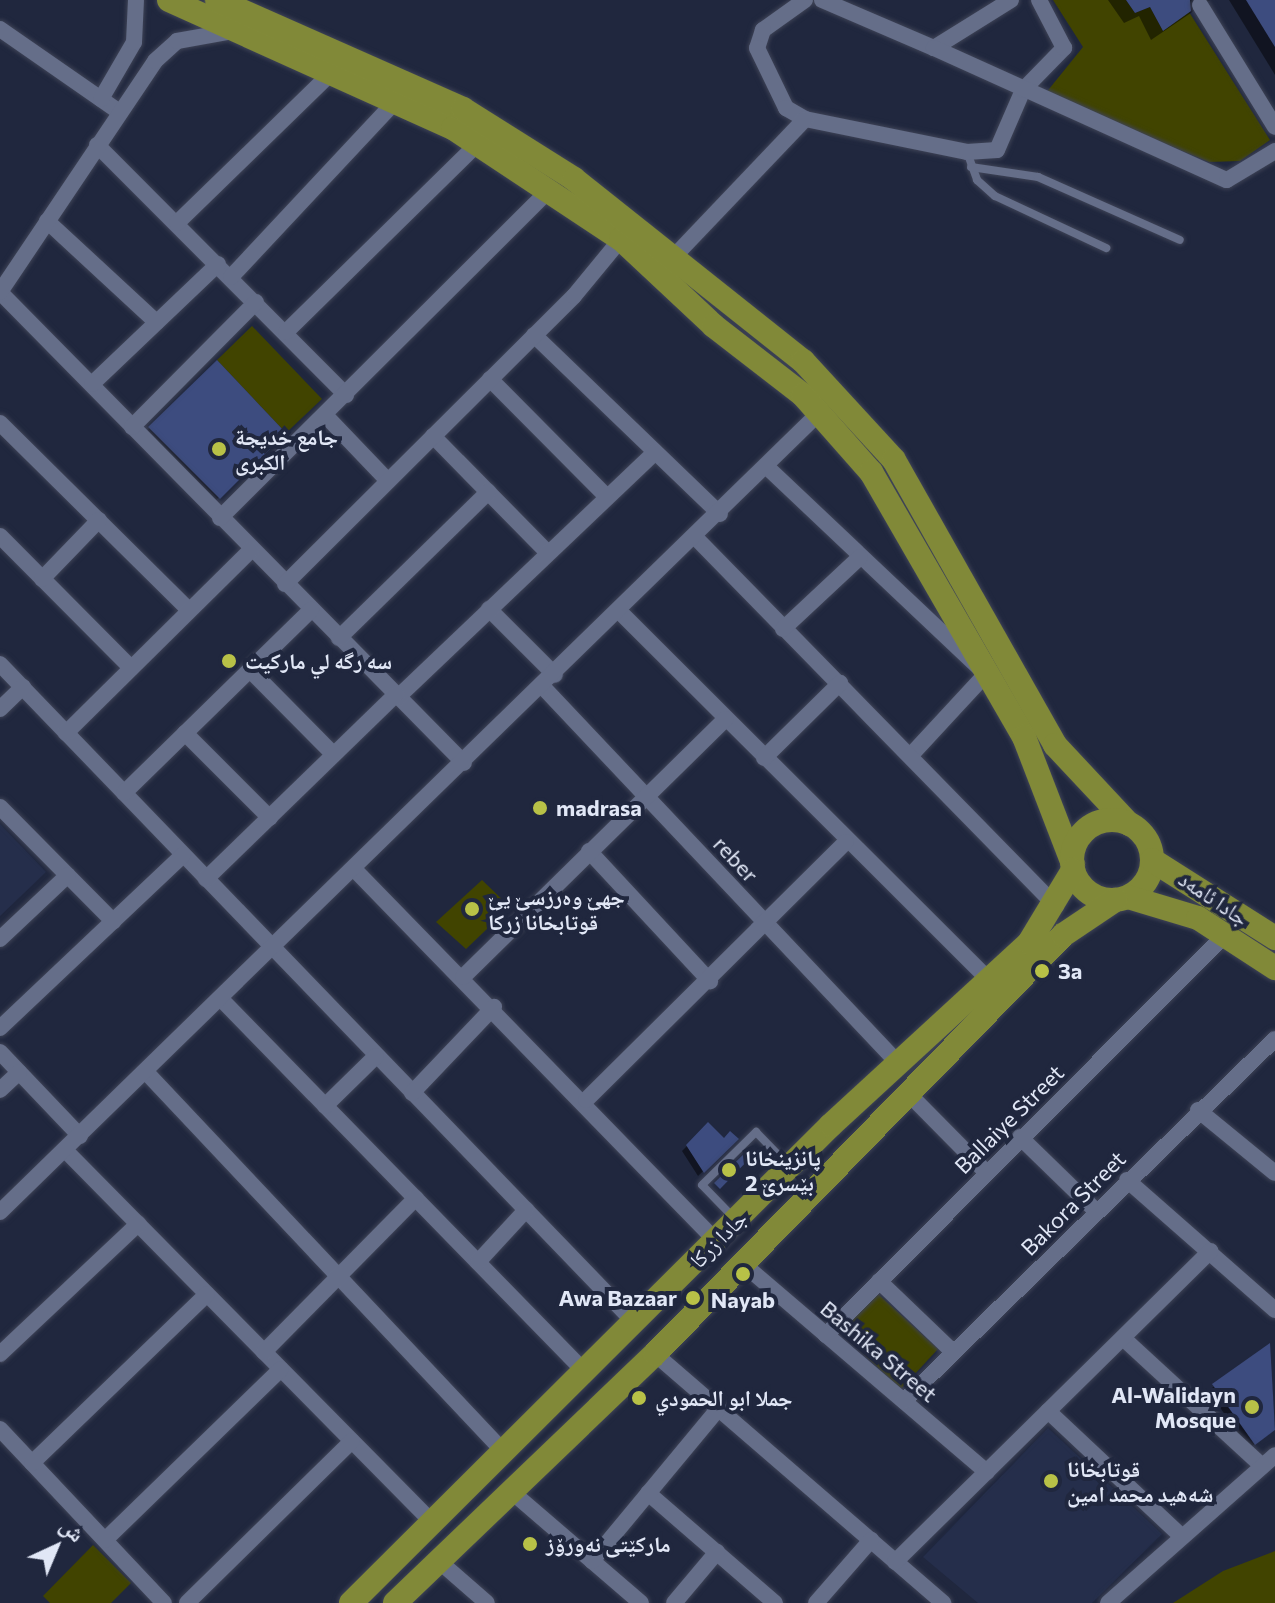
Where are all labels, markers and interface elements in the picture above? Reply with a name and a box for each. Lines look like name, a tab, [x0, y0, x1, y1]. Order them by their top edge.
place label: جامع خدیجة الکبری	[235, 423, 338, 474]
marker: جامع خدیجة الکبری	[210, 440, 228, 458]
place label: سه رگه لي ماركيت	[245, 648, 392, 674]
marker: سه رگه لي ماركيت	[220, 652, 238, 670]
place label: madrasa	[556, 795, 642, 821]
marker: madrasa	[531, 799, 549, 817]
street label: reber	[708, 830, 764, 888]
street label: جادا ئامەد	[1174, 865, 1254, 931]
place label: جھێ وەرزسێ یێ قوتابخانا زرکا	[488, 883, 625, 934]
marker: جھێ وەرزسێ یێ قوتابخانا زرکا	[463, 900, 481, 918]
place label: 3a	[1058, 958, 1082, 984]
marker: 3a	[1033, 962, 1051, 980]
street label: Ballaiye Street	[949, 1059, 1069, 1179]
place label: پانزینخانا بێسرێ 2	[745, 1144, 821, 1196]
street label: Bakora Street	[1015, 1145, 1131, 1261]
marker: پانزینخانا بێسرێ 2	[720, 1161, 738, 1179]
street label: جادا زرکا	[684, 1205, 752, 1273]
marker: Nayab	[734, 1265, 752, 1283]
place label: Awa Bazaar	[559, 1285, 677, 1311]
place label: Nayab	[711, 1287, 775, 1313]
marker: Awa Bazaar	[684, 1289, 702, 1307]
street label: Bashika Street	[815, 1295, 943, 1407]
place label: Al-Walidayn Mosque	[1111, 1381, 1236, 1432]
place label: جملا ابو الحمودي	[655, 1385, 793, 1411]
marker: جملا ابو الحمودي	[630, 1389, 648, 1407]
marker: Al-Walidayn Mosque	[1243, 1398, 1261, 1416]
place label: قوتابخانا شەهید محمد امین	[1067, 1455, 1213, 1506]
marker: قوتابخانا شەهید محمد امین	[1042, 1472, 1060, 1490]
north arrow	[16, 1507, 96, 1587]
text: ش	[55, 1512, 91, 1547]
place label: مارکێتی نەورۆز	[546, 1531, 671, 1557]
marker: مارکێتی نەورۆز	[521, 1535, 539, 1553]

